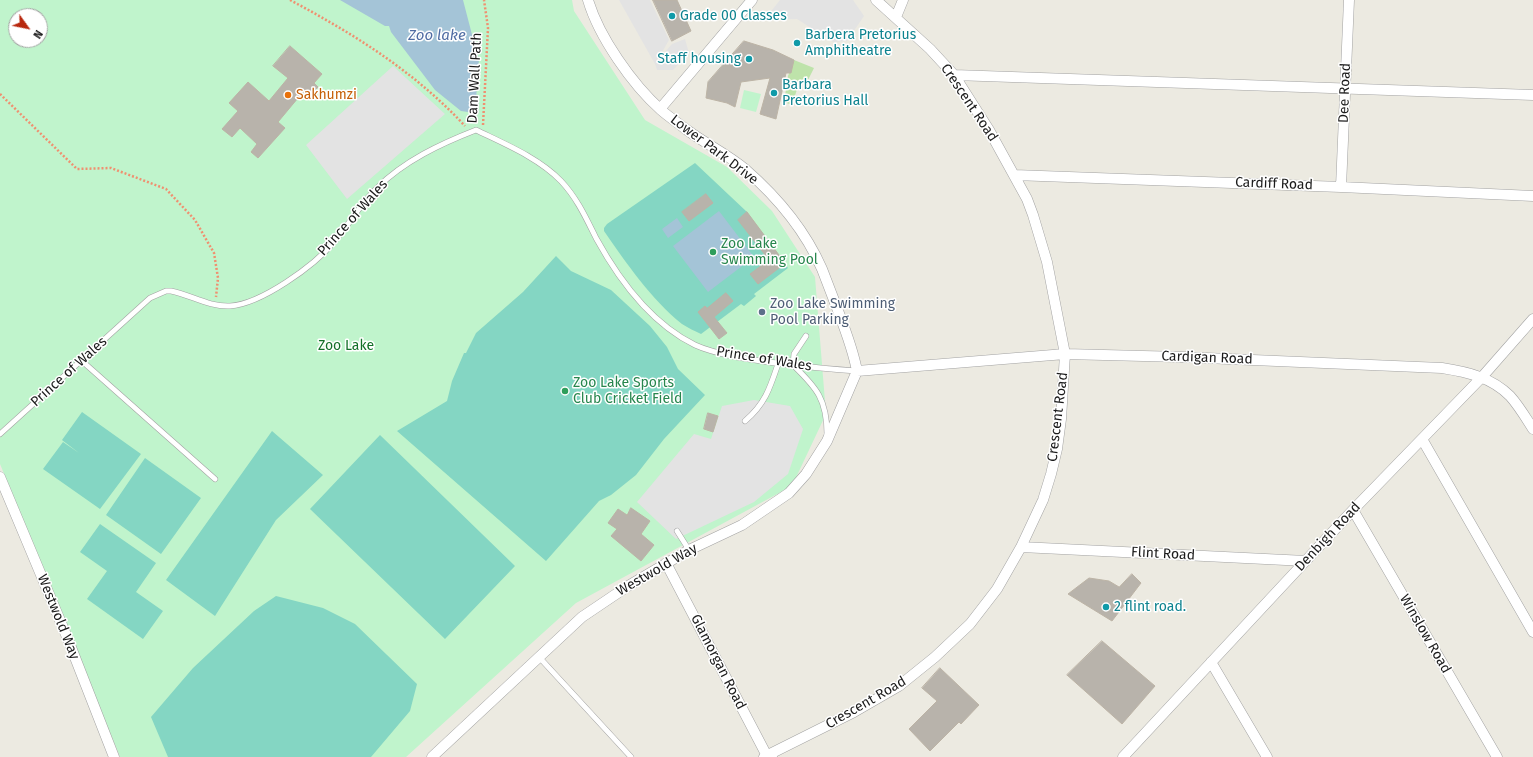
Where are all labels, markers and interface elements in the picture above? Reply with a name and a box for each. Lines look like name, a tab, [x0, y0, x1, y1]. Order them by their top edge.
north arrow	[8, 8, 48, 48]
place label: Grade 00 Classes	[680, 8, 787, 24]
marker: Grade 00 Classes	[667, 11, 677, 21]
water label: Zoo lake	[408, 27, 466, 45]
place label: Barbera Pretorius Amphitheatre	[805, 27, 916, 60]
text: N	[30, 28, 45, 41]
street label: Dam Wall Path	[464, 32, 486, 124]
marker: Barbera Pretorius Amphitheatre	[792, 38, 802, 48]
place label: Staff housing	[657, 51, 741, 67]
marker: Staff housing	[744, 54, 754, 64]
street label: Crescent Road	[937, 61, 1001, 145]
street label: Dee Road	[1336, 63, 1354, 123]
place label: Barbara Pretorius Hall	[782, 77, 868, 110]
place label: Sakhumzi	[296, 87, 357, 103]
marker: Barbara Pretorius Hall	[769, 88, 779, 98]
marker: Sakhumzi	[283, 90, 293, 100]
street label: Lower Park Drive	[667, 111, 761, 189]
street label: Cardiff Road	[1235, 174, 1313, 194]
street label: Prince of Wales	[314, 177, 392, 259]
place label: Zoo Lake Swimming Pool	[721, 236, 818, 268]
marker: Zoo Lake Swimming Pool	[708, 247, 718, 257]
place label: Zoo Lake Swimming Pool Parking	[770, 296, 895, 328]
marker: Zoo Lake Swimming Pool Parking	[757, 307, 767, 317]
street label: Prince of Wales	[28, 333, 110, 411]
park label: Zoo Lake	[318, 338, 374, 354]
street label: Prince of Wales	[715, 343, 813, 375]
street label: Cardigan Road	[1161, 348, 1253, 368]
street label: Crescent Road	[1044, 371, 1072, 463]
place label: Zoo Lake Sports Club Cricket Field	[573, 375, 682, 408]
marker: Zoo Lake Sports Club Cricket Field	[560, 386, 570, 396]
street label: Denbigh Road	[1292, 499, 1364, 575]
street label: Westwold Way	[614, 540, 700, 600]
street label: Flint Road	[1131, 544, 1195, 564]
street label: Westwold Way	[33, 572, 83, 662]
street label: Winslow Road	[1396, 591, 1454, 677]
place label: 2 flint road.	[1114, 599, 1186, 615]
marker: 2 flint road.	[1101, 602, 1111, 612]
street label: Glamorgan Road	[687, 612, 749, 712]
street label: Crescent Road	[823, 673, 909, 733]

